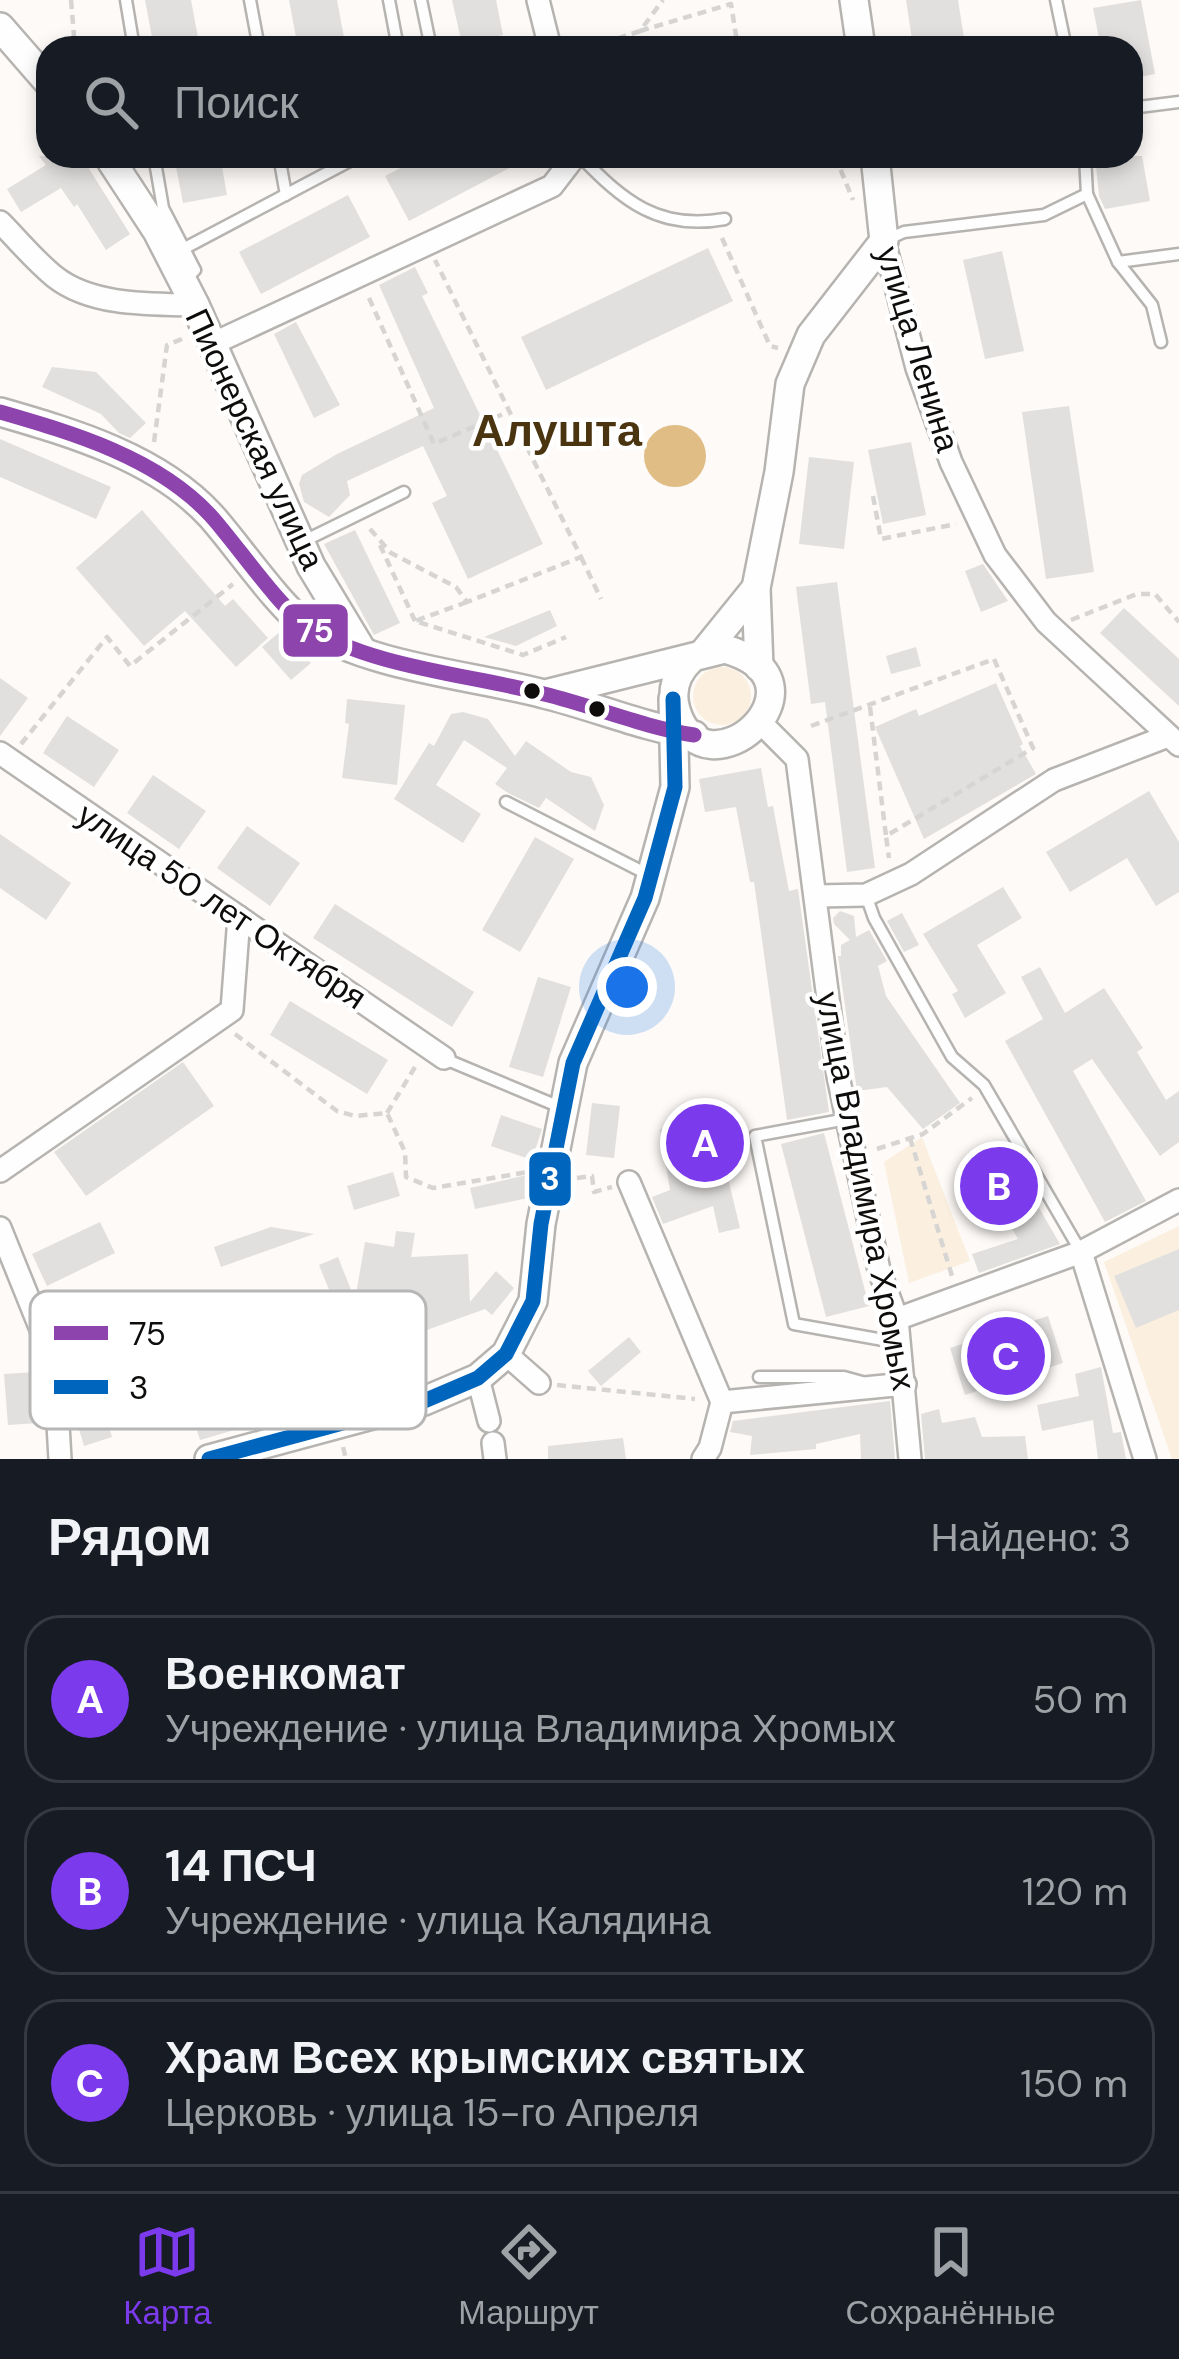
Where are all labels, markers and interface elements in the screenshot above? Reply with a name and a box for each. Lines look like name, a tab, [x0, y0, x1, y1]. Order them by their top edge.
search box	[36, 36, 1143, 168]
icon: search	[78, 69, 144, 135]
text: Поиск	[174, 73, 299, 132]
street label: улица Ленина	[866, 241, 970, 458]
street label: Пионерская улица	[176, 302, 335, 577]
district label: Алушта	[472, 401, 643, 460]
line badge: 75	[281, 602, 350, 659]
text: 75	[296, 609, 334, 652]
unlabelled marker	[521, 680, 543, 702]
unlabelled marker	[586, 698, 608, 720]
street label: улица 50 лет Октября	[69, 793, 375, 1019]
your location	[597, 957, 657, 1017]
street label: улица Владимира Хромых	[806, 988, 926, 1394]
pin: A	[666, 1098, 744, 1188]
pin: B	[960, 1141, 1038, 1231]
line badge: 3	[527, 1150, 573, 1208]
text: 3	[540, 1157, 560, 1200]
legend	[30, 1291, 426, 1429]
pin: C	[967, 1311, 1045, 1401]
text: 75	[129, 1312, 166, 1355]
text: 3	[129, 1366, 149, 1409]
text: Рядом	[48, 1504, 212, 1571]
text: Найдено: 3	[930, 1512, 1131, 1563]
text: Военкомат	[165, 1644, 406, 1703]
text: A	[76, 1674, 104, 1725]
text: 50 m	[1032, 1674, 1128, 1725]
text: Учреждение · улица Владимира Хромых	[165, 1703, 896, 1754]
text: 14 ПСЧ	[165, 1836, 317, 1895]
text: B	[78, 1866, 102, 1917]
text: 120 m	[1022, 1866, 1128, 1917]
text: Учреждение · улица Калядина	[165, 1895, 711, 1946]
text: Храм Всех крымских святых	[165, 2028, 805, 2087]
text: C	[76, 2058, 104, 2109]
text: 150 m	[1020, 2058, 1128, 2109]
text: Церковь · улица 15-го Апреля	[165, 2087, 699, 2138]
tab: Карта	[123, 2219, 212, 2334]
tab: Маршрут	[458, 2219, 599, 2334]
tab: Сохранённые	[846, 2219, 1056, 2334]

